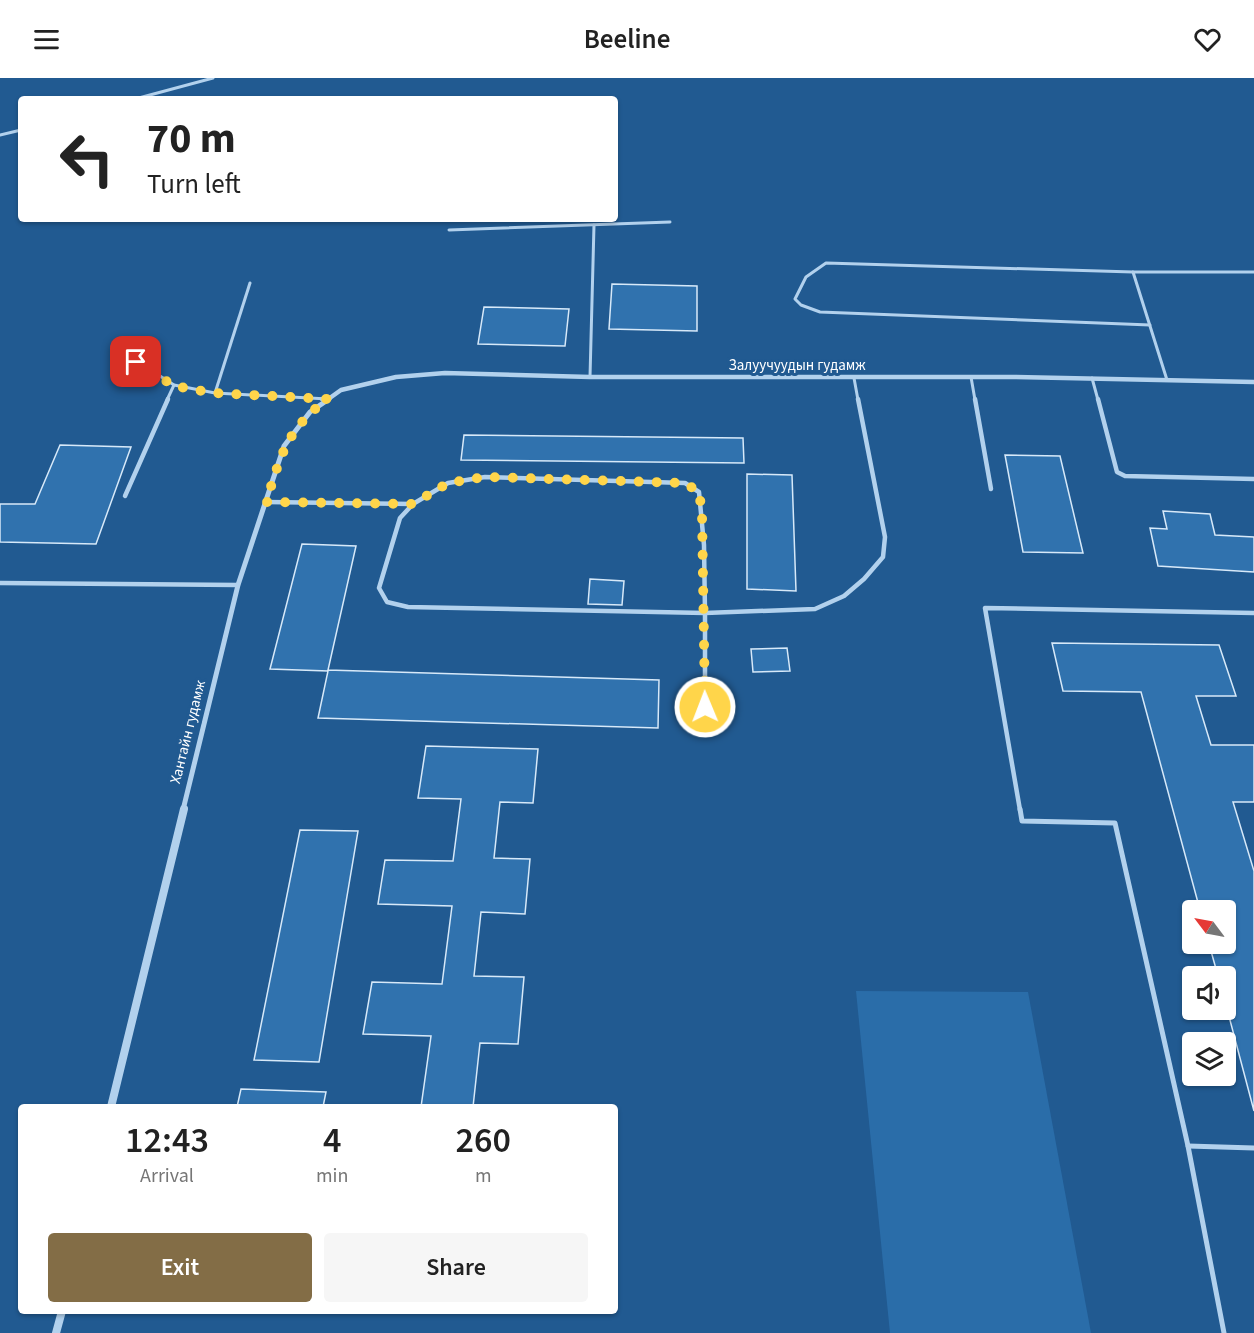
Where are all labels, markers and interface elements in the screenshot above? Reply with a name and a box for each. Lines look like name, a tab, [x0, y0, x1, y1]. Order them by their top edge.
text: Beeline	[584, 20, 670, 59]
icon: menu	[30, 23, 63, 56]
icon: heart	[1191, 23, 1224, 56]
text: 70 m	[147, 109, 236, 169]
icon: left	[48, 120, 126, 198]
text: Turn left	[147, 165, 241, 204]
pin	[110, 336, 161, 387]
icon: arrive	[119, 345, 152, 378]
street label: Залуучуудын гудамж	[728, 355, 866, 376]
position arrow	[673, 675, 737, 739]
street label: Хантайн гудамж	[165, 677, 211, 786]
north arrow	[1182, 900, 1236, 954]
map controls	[1182, 900, 1236, 1086]
button: sound	[1182, 966, 1236, 1020]
button: layers	[1182, 1032, 1236, 1086]
text: 12:43	[125, 1115, 209, 1166]
text: 4	[323, 1115, 341, 1166]
text: 260	[455, 1115, 511, 1166]
text: Arrival	[140, 1162, 194, 1190]
text: min	[316, 1162, 348, 1190]
text: m	[475, 1162, 491, 1190]
button: Exit	[48, 1233, 312, 1302]
button: Share	[324, 1233, 588, 1302]

